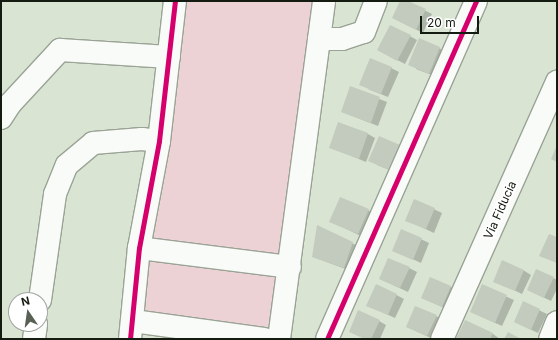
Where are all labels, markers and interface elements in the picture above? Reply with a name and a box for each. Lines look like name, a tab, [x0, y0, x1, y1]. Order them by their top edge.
scale bar	[422, 8, 481, 34]
text: 20 m	[427, 15, 456, 30]
street label: Via Fiducia	[481, 179, 519, 241]
north arrow	[8, 292, 48, 332]
text: N	[20, 294, 31, 309]

